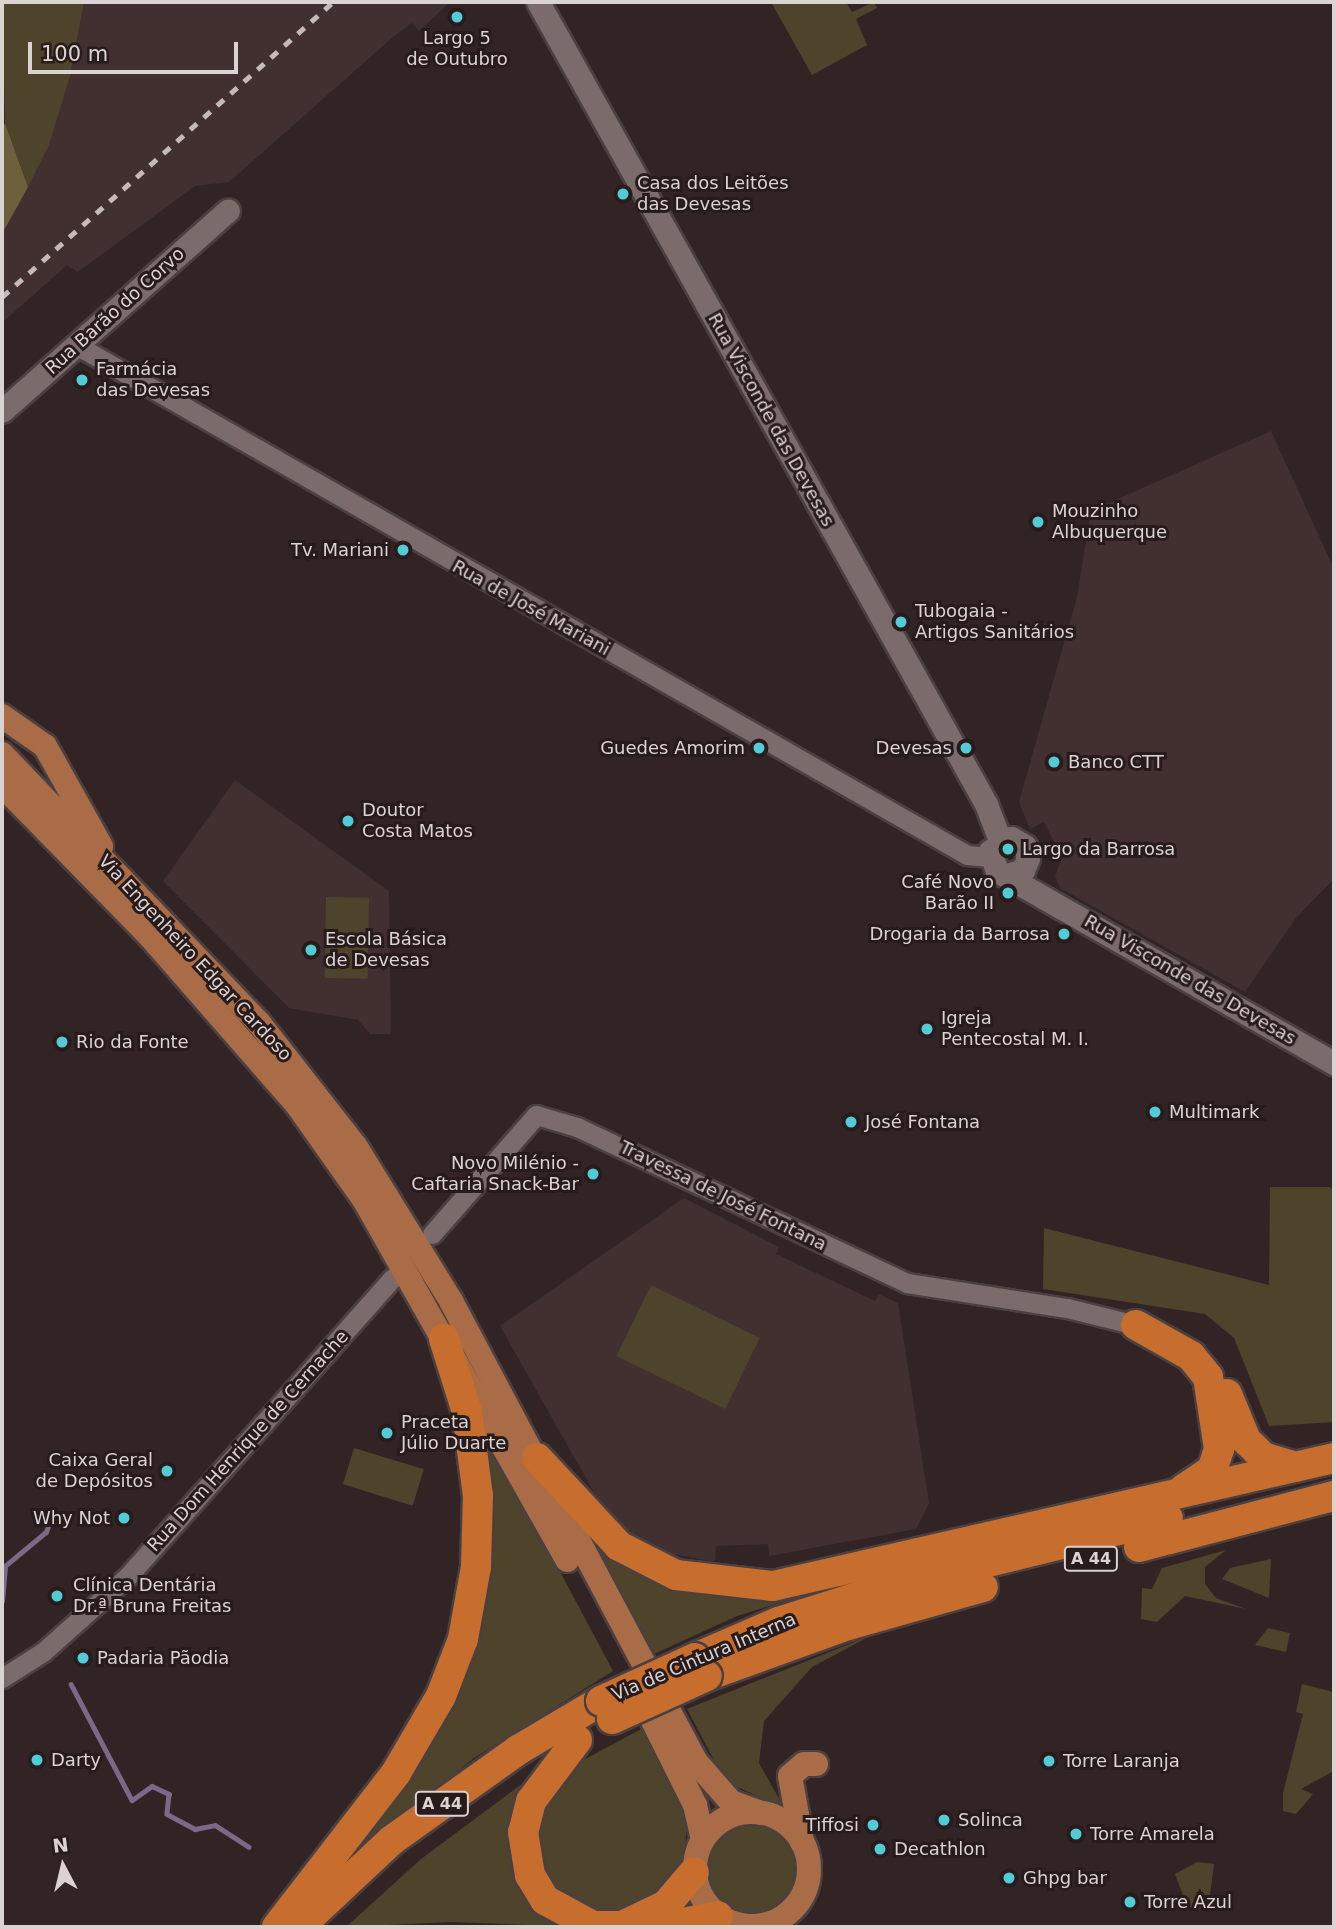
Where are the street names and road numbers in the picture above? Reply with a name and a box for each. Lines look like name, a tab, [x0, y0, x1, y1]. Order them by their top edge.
street label: Rua Barão do Corvo	[41, 243, 189, 379]
street label: Rua Visconde das Devesas	[703, 310, 839, 530]
street label: Rua de José Mariani	[448, 556, 614, 660]
street label: Via Engenheiro Edgar Cardoso	[94, 851, 296, 1065]
street label: Rua Visconde das Devesas	[1080, 910, 1300, 1050]
street label: Travessa de José Fontana	[616, 1136, 830, 1256]
street label: Rua Dom Henrique de Cernache	[143, 1326, 353, 1556]
road number: A 44	[1063, 1546, 1119, 1572]
street label: Via de Cintura Interna	[609, 1608, 799, 1706]
road number: A 44	[414, 1792, 470, 1816]

